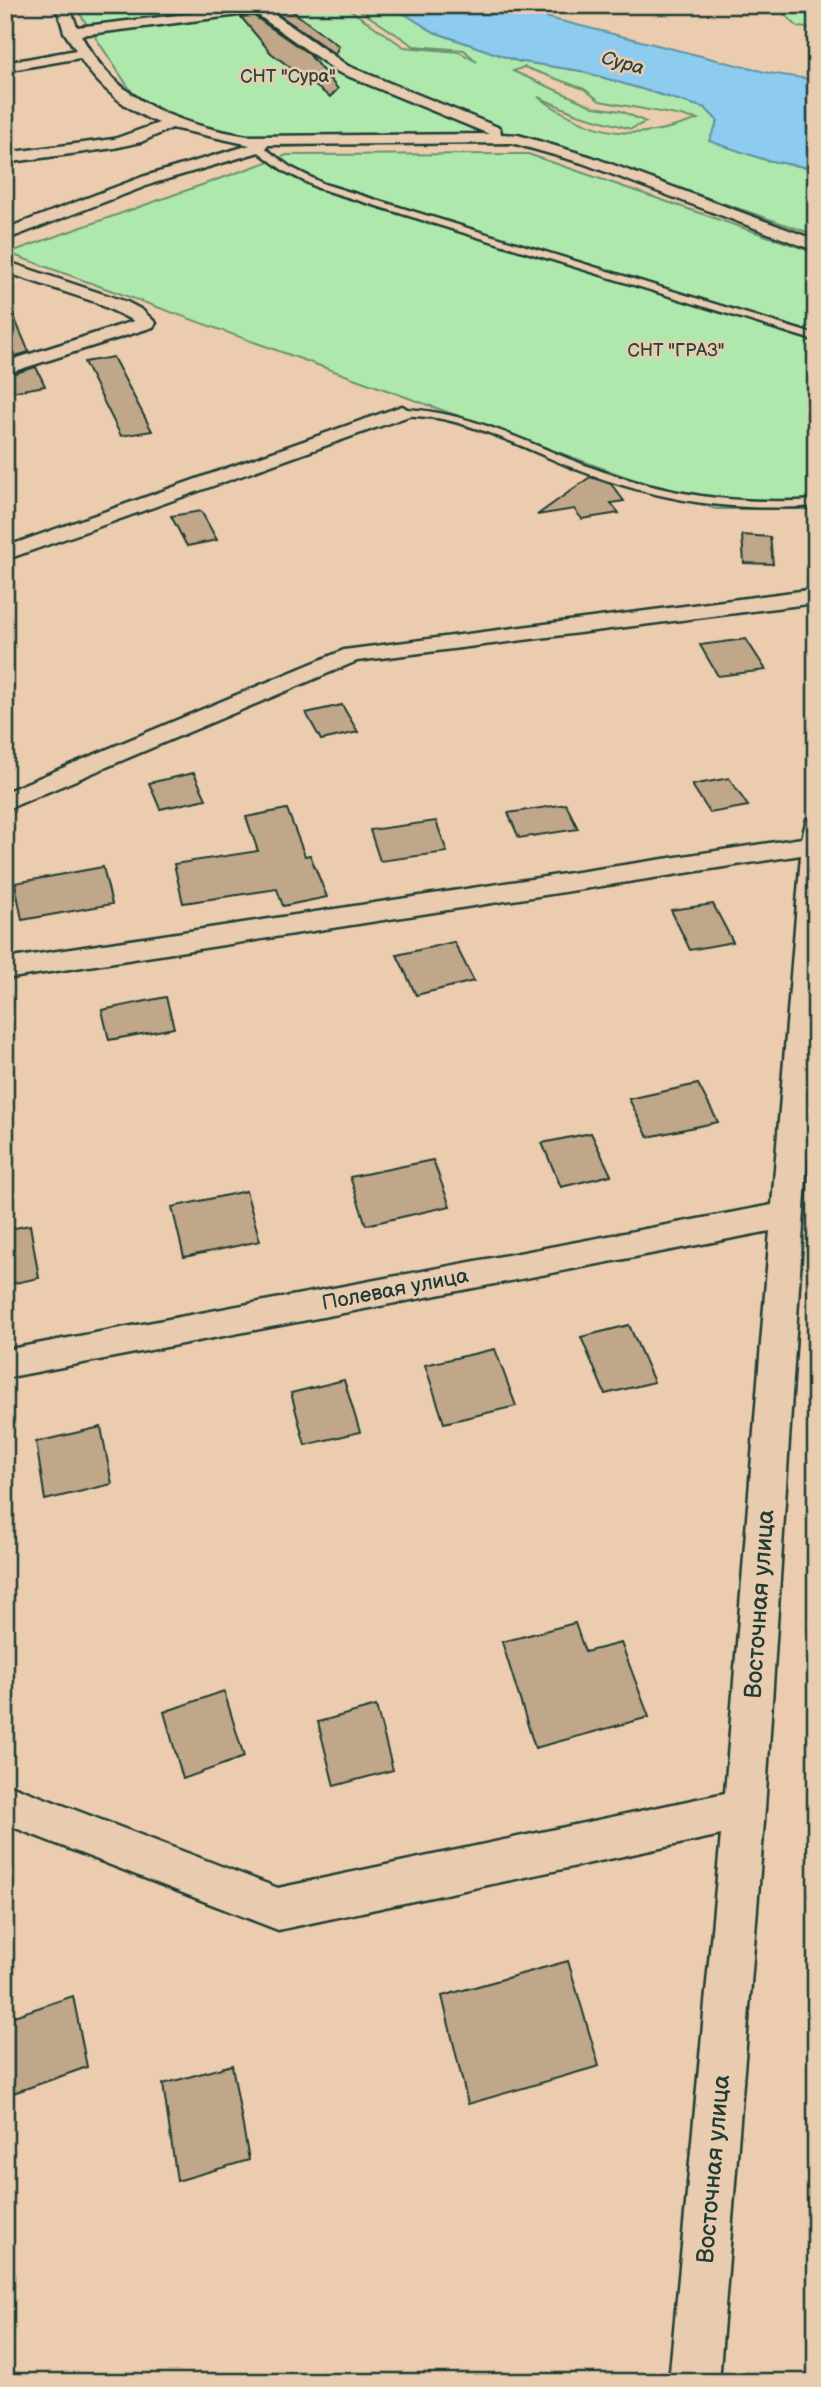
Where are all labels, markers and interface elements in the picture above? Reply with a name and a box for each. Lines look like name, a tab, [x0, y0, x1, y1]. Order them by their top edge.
water label: Сура	[599, 47, 647, 80]
park label: СНТ "Сура"	[240, 66, 336, 87]
park label: СНТ "ГРАЗ"	[627, 340, 725, 361]
street label: Полевая улица	[320, 1263, 471, 1316]
street label: Восточная улица	[738, 1509, 781, 1699]
street label: Восточная улица	[691, 2074, 736, 2265]

